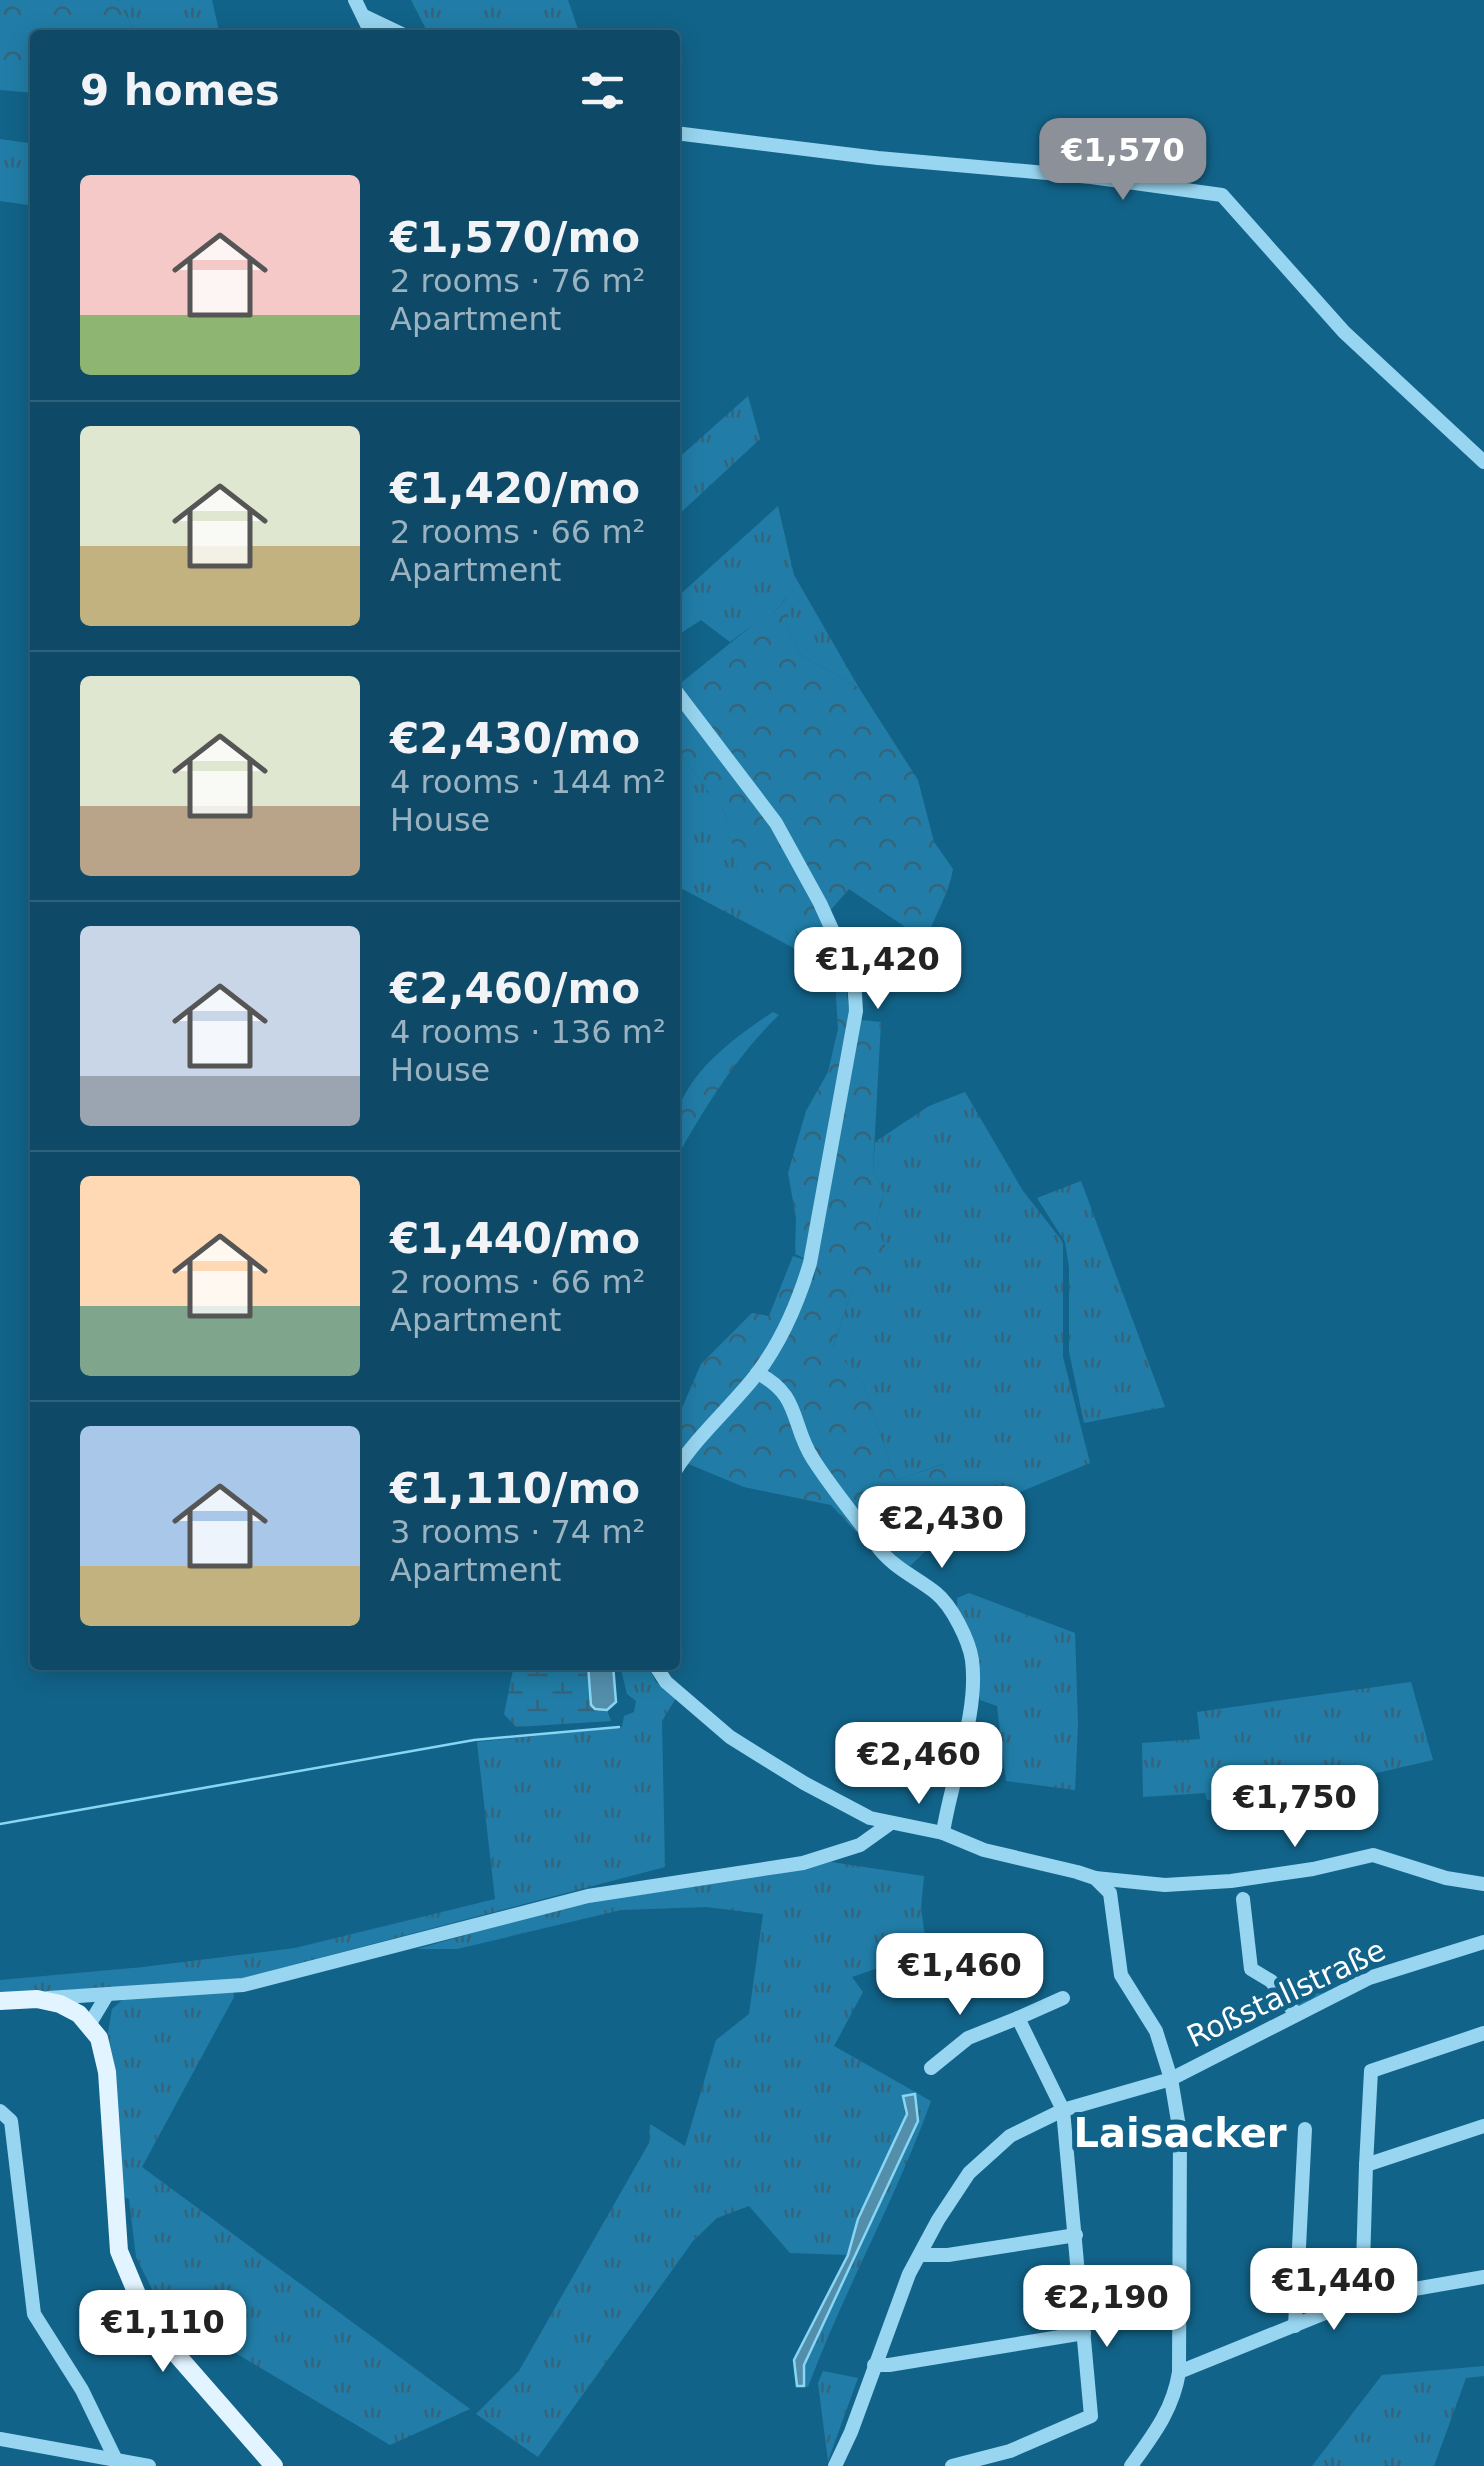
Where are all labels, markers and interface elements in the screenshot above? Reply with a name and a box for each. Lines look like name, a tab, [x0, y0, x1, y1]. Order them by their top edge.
icon: filters	[575, 63, 630, 118]
text: 9 homes	[80, 66, 280, 115]
pin: €1,570	[1042, 118, 1204, 203]
text: €1,570	[1061, 131, 1185, 169]
text: €1,570/mo	[390, 213, 640, 262]
icon: home	[160, 215, 280, 335]
text: 2 rooms · 76 m²	[390, 262, 645, 300]
text: Apartment	[390, 300, 561, 338]
text: €1,420/mo	[390, 464, 640, 513]
icon: home	[160, 466, 280, 586]
text: 2 rooms · 66 m²	[390, 513, 645, 551]
text: Apartment	[390, 551, 561, 589]
text: €2,430/mo	[390, 714, 640, 763]
icon: home	[160, 716, 280, 836]
text: 4 rooms · 144 m²	[390, 763, 666, 801]
text: House	[390, 801, 490, 839]
pin: €1,420	[797, 927, 959, 1012]
text: €1,420	[816, 940, 940, 978]
text: €2,460/mo	[390, 964, 640, 1013]
icon: home	[160, 966, 280, 1086]
text: 4 rooms · 136 m²	[390, 1013, 666, 1051]
text: House	[390, 1051, 490, 1089]
text: €1,440/mo	[390, 1214, 640, 1263]
icon: home	[160, 1216, 280, 1336]
text: 2 rooms · 66 m²	[390, 1263, 645, 1301]
text: Apartment	[390, 1301, 561, 1339]
text: €1,110/mo	[390, 1464, 640, 1513]
icon: home	[160, 1466, 280, 1586]
pin: €2,430	[861, 1486, 1023, 1571]
text: €2,430	[880, 1499, 1004, 1537]
text: 3 rooms · 74 m²	[390, 1513, 645, 1551]
text: Apartment	[390, 1551, 561, 1589]
pin: €2,460	[838, 1722, 1000, 1807]
text: €2,460	[857, 1735, 981, 1773]
pin: €1,750	[1214, 1765, 1376, 1850]
text: €1,750	[1233, 1778, 1357, 1816]
street label: Roßstallstraße	[1181, 1932, 1391, 2054]
pin: €1,460	[879, 1933, 1041, 2018]
text: €1,460	[898, 1946, 1022, 1984]
district label: Laisacker	[1073, 2110, 1287, 2156]
pin: €1,440	[1253, 2248, 1415, 2333]
text: €1,440	[1272, 2261, 1396, 2299]
pin: €2,190	[1026, 2265, 1188, 2350]
text: €2,190	[1045, 2278, 1169, 2316]
pin: €1,110	[82, 2290, 244, 2375]
text: €1,110	[101, 2303, 225, 2341]

